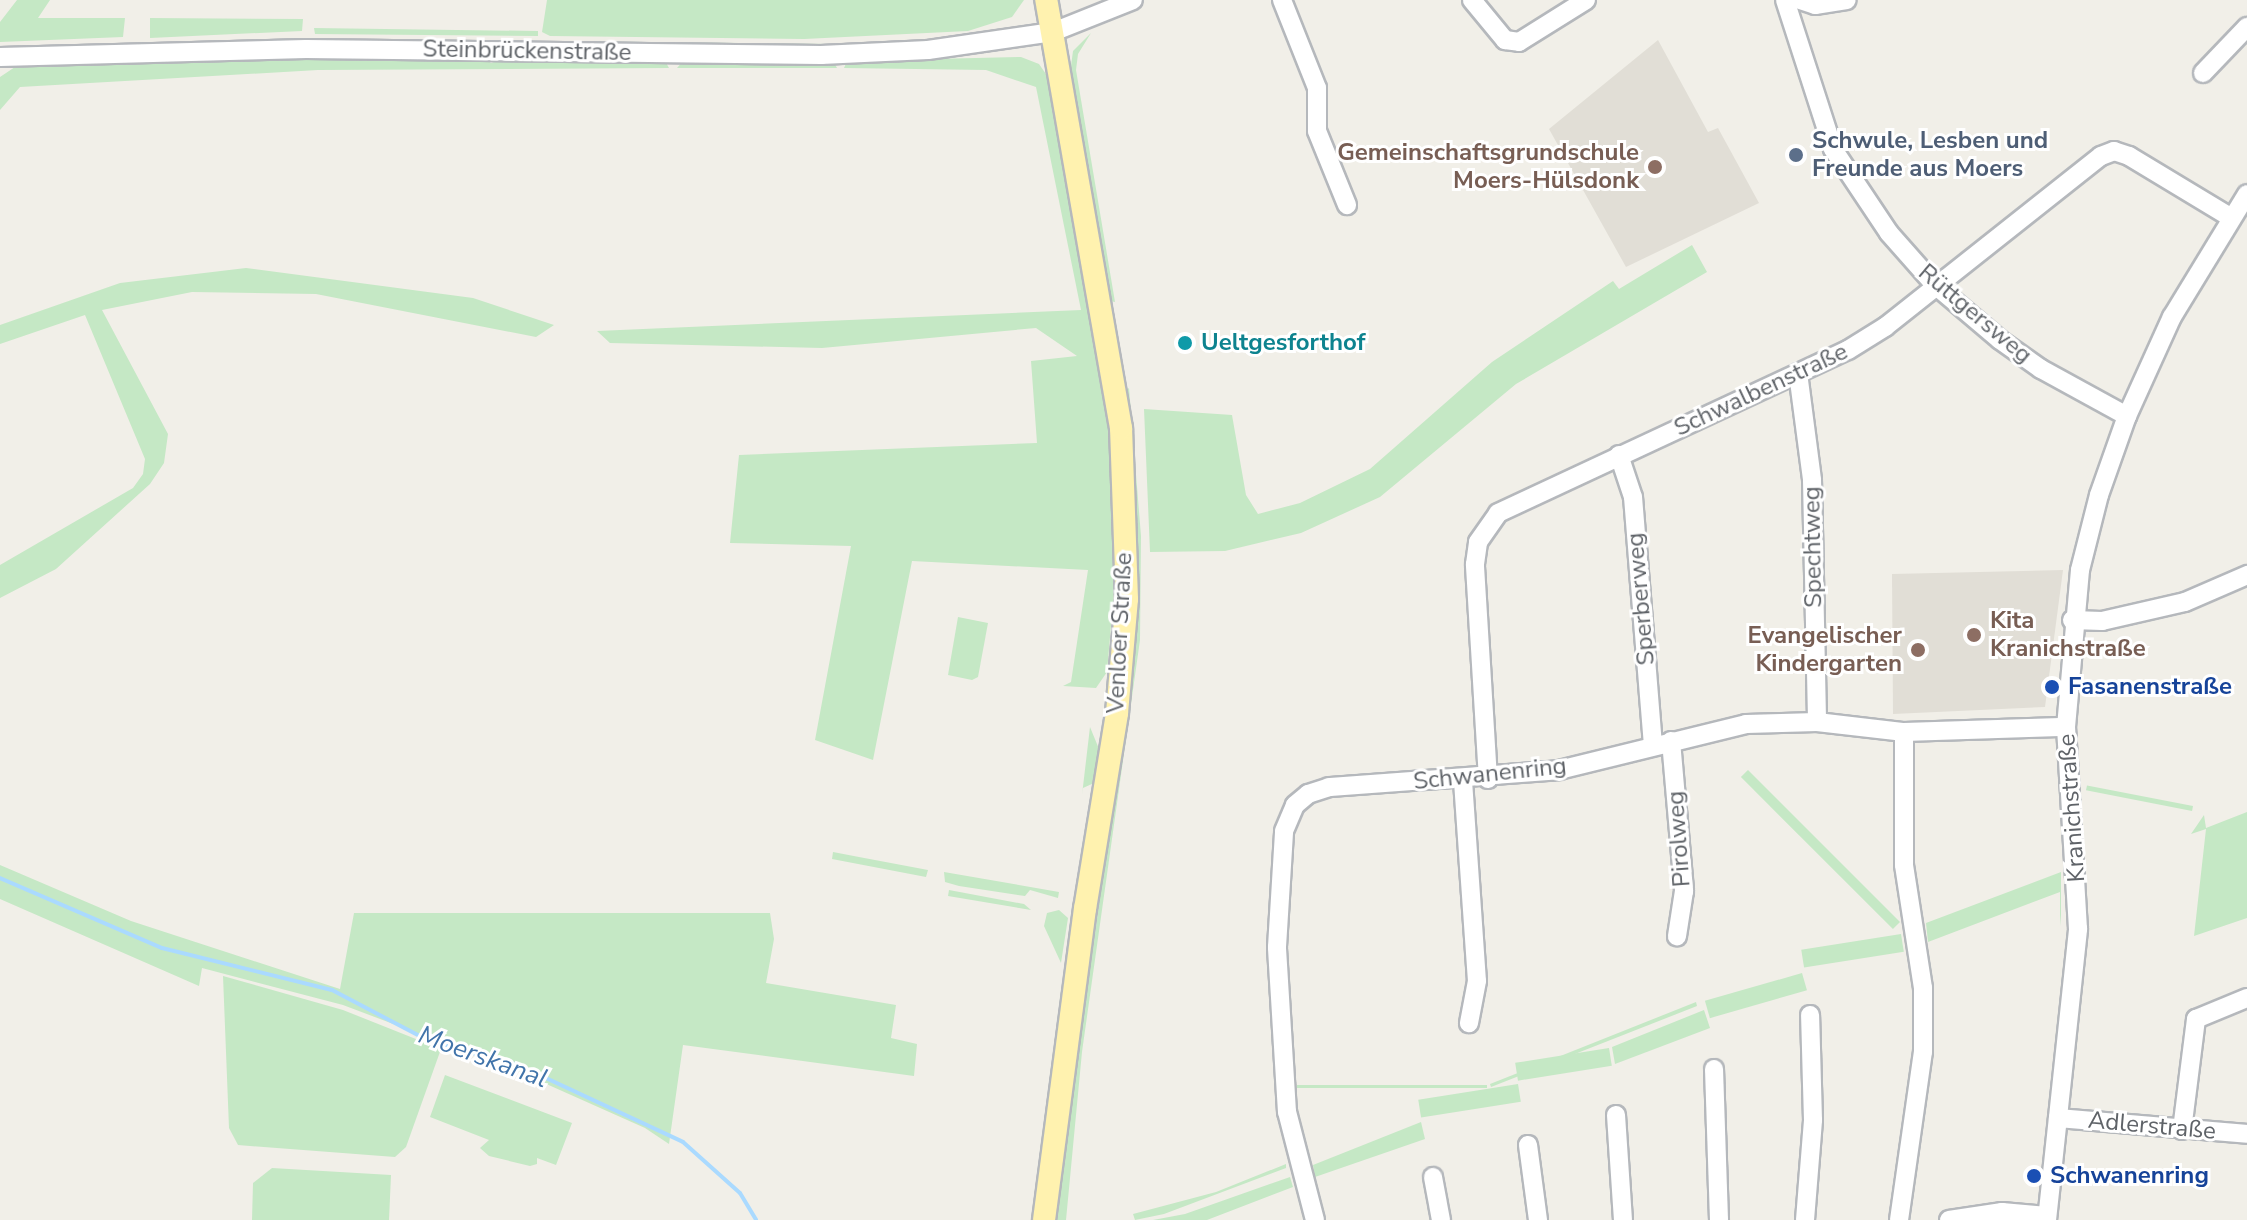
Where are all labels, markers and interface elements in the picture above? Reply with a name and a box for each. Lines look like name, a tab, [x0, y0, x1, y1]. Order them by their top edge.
street label: Steinbrückenstraße	[422, 35, 632, 67]
place label: Schwule, Lesben und Freunde aus Moers	[1812, 127, 2048, 183]
place label: Gemeinschaftsgrundschule Moers-Hülsdonk	[1337, 139, 1639, 195]
marker: Schwule, Lesben und Freunde aus Moers	[1787, 146, 1805, 164]
marker: Gemeinschaftsgrundschule Moers-Hülsdonk	[1646, 158, 1664, 176]
street label: Rüttgersweg	[1912, 258, 2038, 370]
place label: Ueltgesforthof	[1201, 329, 1365, 357]
marker: Ueltgesforthof	[1176, 334, 1194, 352]
street label: Schwalbenstraße	[1670, 337, 1852, 443]
street label: Spechtweg	[1798, 486, 1828, 608]
street label: Sperberweg	[1621, 531, 1661, 667]
street label: Venloer Straße	[1101, 552, 1139, 714]
place label: Kita Kranichstraße	[1990, 607, 2146, 663]
place label: Evangelischer Kindergarten	[1748, 622, 1902, 678]
marker: Kita Kranichstraße	[1965, 626, 1983, 644]
marker: Evangelischer Kindergarten	[1909, 641, 1927, 659]
place label: Fasanenstraße	[2068, 673, 2232, 701]
marker: Fasanenstraße	[2043, 678, 2061, 696]
street label: Kranichstraße	[2052, 733, 2092, 883]
street label: Schwanenring	[1412, 752, 1568, 796]
street label: Pirolweg	[1661, 790, 1697, 888]
water label: Moerskanal	[414, 1019, 552, 1095]
street label: Adlerstraße	[2087, 1106, 2217, 1146]
place label: Schwanenring	[2050, 1162, 2209, 1190]
marker: Schwanenring	[2025, 1167, 2043, 1185]

